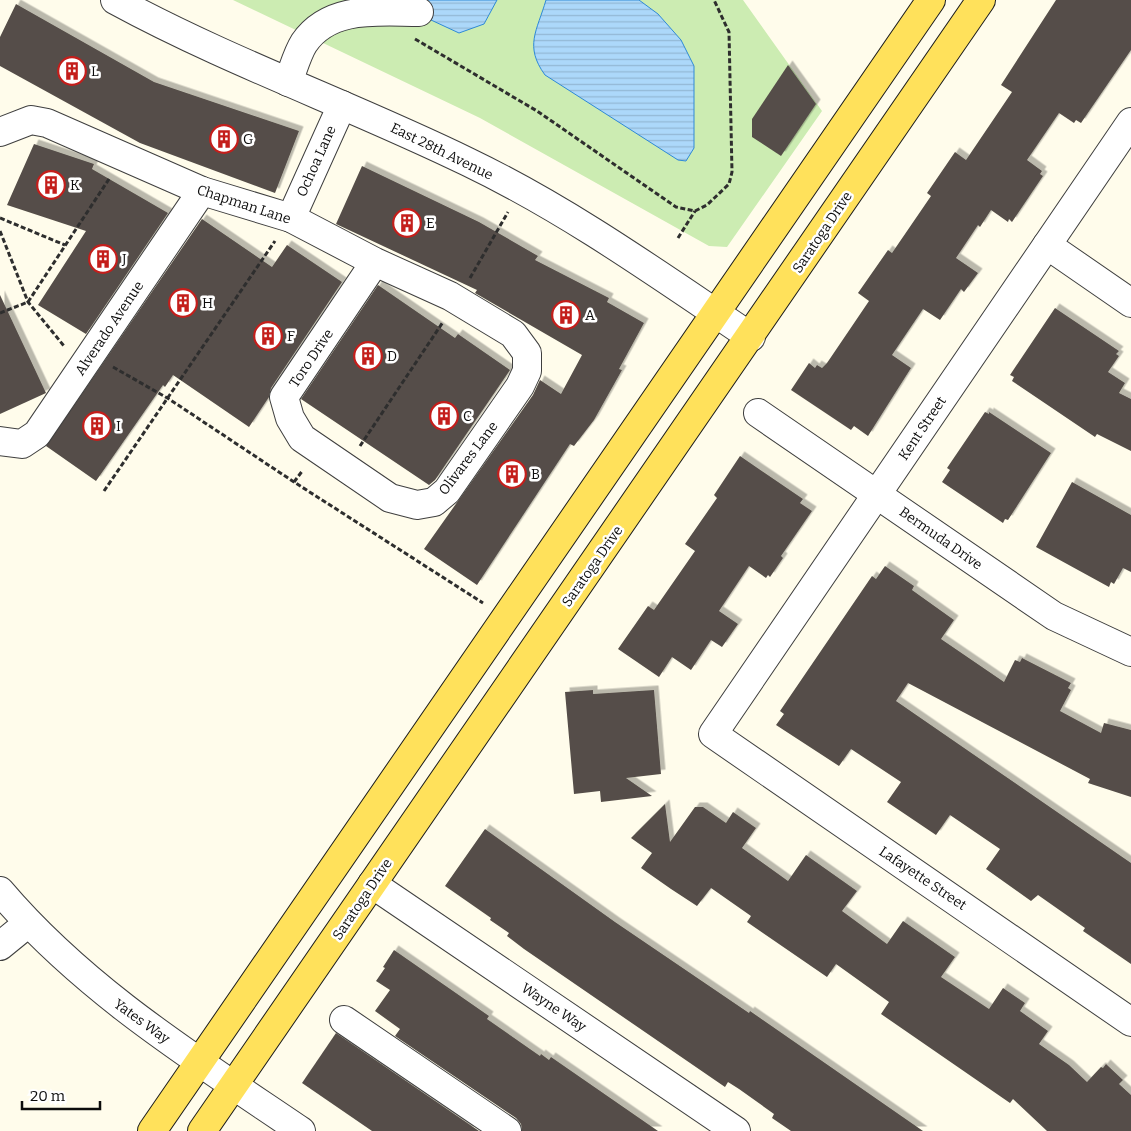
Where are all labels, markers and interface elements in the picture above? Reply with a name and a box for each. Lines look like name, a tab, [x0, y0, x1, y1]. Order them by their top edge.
building icon: L	[57, 56, 87, 86]
place label: L	[91, 63, 99, 80]
street label: East 28th Avenue	[388, 119, 496, 184]
street label: Ochoa Lane	[293, 123, 340, 199]
building icon: G	[209, 124, 239, 154]
place label: G	[243, 131, 253, 148]
building icon: K	[36, 170, 66, 200]
place label: K	[70, 177, 80, 194]
street label: Chapman Lane	[195, 181, 293, 228]
street label: Saratoga Drive	[789, 188, 856, 276]
building icon: E	[392, 208, 422, 238]
place label: E	[426, 215, 435, 232]
building icon: J	[88, 244, 118, 274]
place label: J	[121, 251, 127, 268]
street label: Alverado Avenue	[72, 278, 147, 379]
building icon: H	[168, 288, 198, 318]
place label: H	[202, 295, 213, 312]
building icon: A	[551, 300, 581, 330]
place label: A	[585, 307, 595, 324]
building icon: F	[253, 321, 283, 351]
street label: Toro Drive	[286, 326, 337, 391]
place label: F	[287, 328, 295, 345]
building icon: D	[353, 341, 383, 371]
place label: D	[387, 348, 397, 365]
street label: Kent Street	[895, 393, 950, 463]
building icon: C	[429, 401, 459, 431]
place label: C	[463, 408, 472, 425]
building icon: I	[82, 411, 112, 441]
place label: I	[116, 418, 121, 435]
street label: Olivares Lane	[435, 418, 502, 498]
building icon: B	[497, 459, 527, 489]
place label: B	[531, 466, 540, 483]
street label: Bermuda Drive	[896, 503, 986, 573]
street label: Saratoga Drive	[558, 523, 627, 610]
street label: Lafayette Street	[876, 843, 970, 914]
street label: Saratoga Drive	[329, 855, 396, 943]
street label: Wayne Way	[518, 979, 590, 1036]
street label: Yates Way	[110, 995, 174, 1048]
scale bar	[22, 1078, 100, 1110]
text: 20 m	[30, 1087, 66, 1105]

